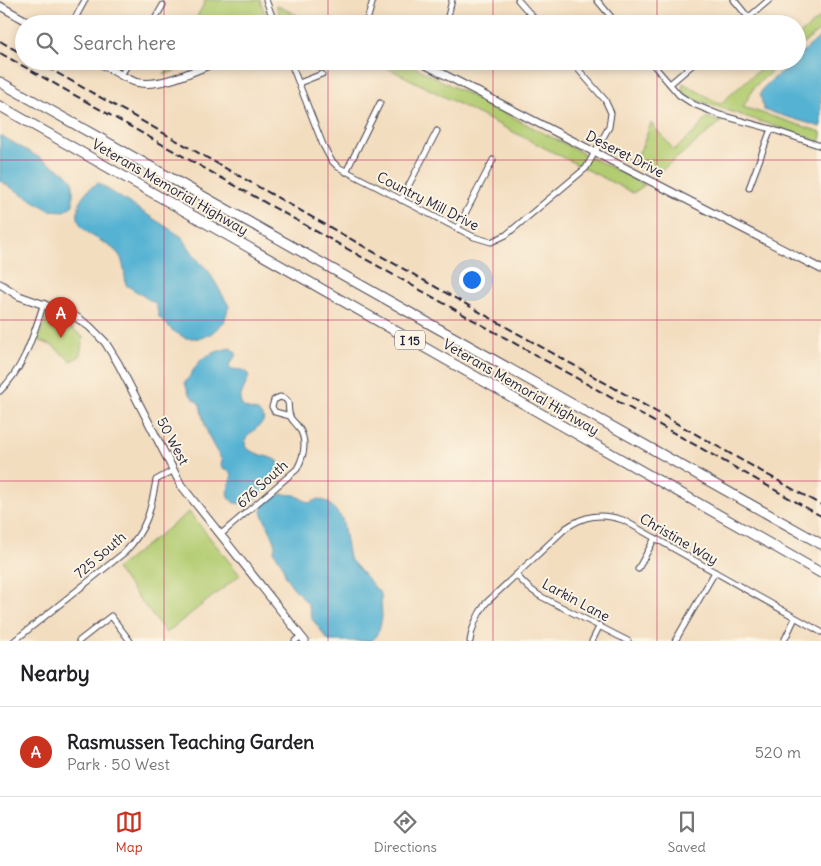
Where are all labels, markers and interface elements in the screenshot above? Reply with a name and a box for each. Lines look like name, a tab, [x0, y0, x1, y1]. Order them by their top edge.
search box	[15, 15, 806, 70]
icon: search	[33, 29, 61, 57]
text: Search here	[73, 31, 176, 55]
street label: Deseret Drive	[583, 127, 667, 181]
street label: Veterans Memorial Highway	[89, 135, 251, 239]
street label: Country Mill Drive	[374, 168, 482, 234]
your location	[459, 267, 485, 293]
pin: A	[45, 297, 77, 338]
road number: I 15	[395, 330, 425, 350]
street label: Veterans Memorial Highway	[440, 335, 602, 439]
street label: 50 West	[153, 414, 193, 468]
street label: 676 South	[233, 456, 291, 512]
street label: Christine Way	[637, 509, 721, 569]
street label: 725 South	[70, 528, 130, 582]
street label: Larkin Lane	[539, 575, 613, 625]
text: Nearby	[20, 660, 90, 687]
text: Rasmussen Teaching Garden	[67, 730, 314, 754]
text: A	[31, 742, 41, 762]
text: 520 m	[755, 742, 801, 762]
text: Park · 50 West	[67, 754, 170, 774]
tab: Map	[115, 808, 143, 856]
tab: Directions	[374, 808, 437, 856]
tab: Saved	[667, 808, 706, 856]

